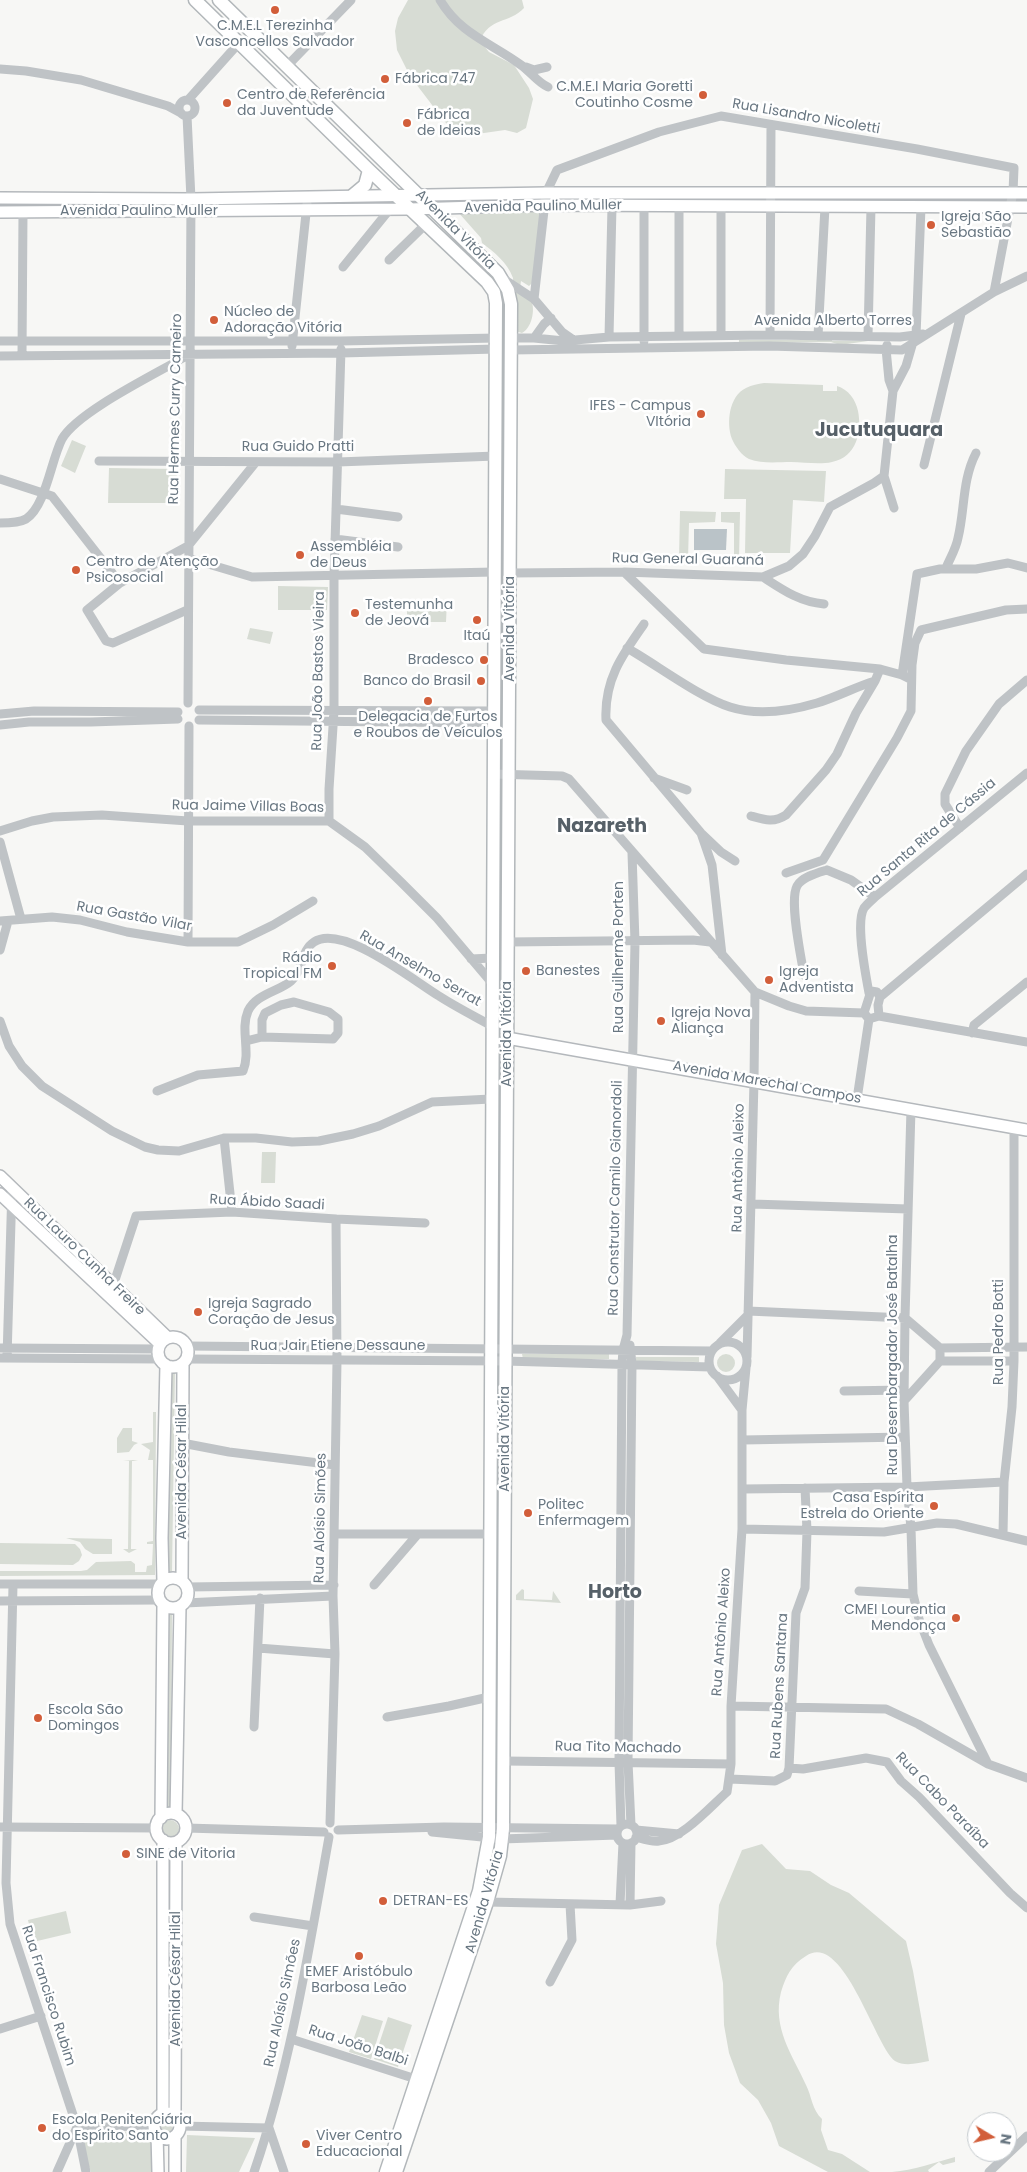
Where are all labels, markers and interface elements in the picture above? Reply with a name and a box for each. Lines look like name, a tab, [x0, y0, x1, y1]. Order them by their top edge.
marker: C.M.E.L Terezinha Vasconcellos Salvador	[269, 4, 281, 16]
place label: C.M.E.L Terezinha Vasconcellos Salvador	[196, 18, 354, 50]
place label: Fábrica 747	[395, 71, 475, 87]
marker: Fábrica 747	[379, 73, 391, 85]
place label: C.M.E.I Maria Goretti Coutinho Cosme	[556, 79, 693, 111]
place label: Centro de Referência da Juventude	[237, 87, 385, 120]
marker: C.M.E.I Maria Goretti Coutinho Cosme	[697, 89, 709, 101]
street label: Rua Lisandro Nicoletti	[731, 96, 881, 138]
marker: Centro de Referência da Juventude	[221, 97, 233, 109]
place label: Fábrica de Ideias	[417, 107, 481, 140]
marker: Fábrica de Ideias	[401, 117, 413, 129]
street label: Avenida Vitória	[412, 187, 498, 273]
street label: Avenida Paulino Muller	[464, 197, 622, 217]
street label: Avenida Paulino Muller	[60, 203, 218, 219]
place label: Igreja São Sebastião	[941, 209, 1011, 242]
marker: Igreja São Sebastião	[925, 219, 937, 231]
place label: Núcleo de Adoração Vitória	[224, 304, 342, 336]
street label: Rua Hermes Curry Carneiro	[166, 313, 186, 505]
street label: Avenida Alberto Torres	[754, 313, 912, 329]
marker: Núcleo de Adoração Vitória	[208, 314, 220, 326]
place label: IFES - Campus VItória	[589, 398, 691, 431]
marker: IFES - Campus VItória	[695, 408, 707, 420]
district label: Jucutuquara	[815, 420, 943, 442]
street label: Rua Guido Pratti	[242, 439, 354, 455]
place label: Assembléia de Deus	[310, 539, 392, 572]
marker: Assembléia de Deus	[294, 549, 306, 561]
street label: Rua General Guaraná	[612, 550, 764, 570]
place label: Centro de Atenção Psicosocial	[86, 554, 218, 586]
marker: Centro de Atenção Psicosocial	[70, 564, 82, 576]
street label: Avenida Vitória	[502, 576, 518, 682]
street label: Rua João Bastos Vieira	[309, 591, 329, 751]
place label: Testemunha de Jeová	[365, 597, 453, 630]
marker: Testemunha de Jeová	[349, 607, 361, 619]
marker: Itaú	[471, 614, 483, 626]
place label: Itaú	[464, 628, 490, 644]
place label: Bradesco	[408, 652, 474, 668]
marker: Bradesco	[478, 654, 490, 666]
place label: Banco do Brasil	[363, 673, 471, 689]
marker: Banco do Brasil	[475, 675, 487, 687]
marker: Delegacia de Furtos e Roubos de Veículos	[422, 695, 434, 707]
place label: Delegacia de Furtos e Roubos de Veículos	[354, 709, 502, 742]
street label: Rua Santa Rita de Cássia	[854, 775, 1000, 901]
street label: Rua Jaime Villas Boas	[172, 797, 324, 817]
district label: Nazareth	[557, 816, 647, 838]
street label: Rua Guilherme Porten	[611, 881, 627, 1033]
street label: Rua Gastão Vilar	[75, 899, 193, 935]
street label: Rua Anselmo Serrat	[356, 927, 484, 1011]
place label: Rádio Tropical FM	[243, 950, 322, 982]
marker: Rádio Tropical FM	[326, 960, 338, 972]
place label: Banestes	[536, 963, 600, 979]
place label: Igreja Adventista	[779, 964, 854, 996]
marker: Banestes	[520, 965, 532, 977]
marker: Igreja Adventista	[763, 974, 775, 986]
street label: Avenida Vitória	[499, 981, 515, 1087]
place label: Igreja Nova Aliança	[671, 1005, 751, 1038]
marker: Igreja Nova Aliança	[655, 1015, 667, 1027]
street label: Avenida Marechal Campos	[671, 1058, 863, 1108]
street label: Rua Construtor Camilo Gianordoli	[606, 1080, 626, 1316]
street label: Rua Antônio Aleixo	[729, 1103, 749, 1233]
street label: Rua Ábido Saadi	[209, 1192, 325, 1214]
street label: Rua Lauro Cunha Freire	[20, 1195, 148, 1319]
street label: Rua Desembargador José Batalha	[885, 1235, 901, 1475]
street label: Rua Pedro Botti	[991, 1279, 1007, 1385]
place label: Igreja Sagrado Coração de Jesus	[208, 1296, 335, 1328]
marker: Igreja Sagrado Coração de Jesus	[192, 1306, 204, 1318]
street label: Rua Jair Etiene Dessaune	[251, 1338, 425, 1354]
street label: Avenida Vitória	[497, 1386, 513, 1492]
street label: Avenida César Hilal	[174, 1404, 190, 1540]
street label: Rua Aloísio Simões	[311, 1453, 331, 1583]
place label: Casa Espírita Estrela do Oriente	[801, 1490, 924, 1522]
place label: Politec Enfermagem	[538, 1497, 629, 1530]
marker: Casa Espírita Estrela do Oriente	[928, 1500, 940, 1512]
marker: Politec Enfermagem	[522, 1507, 534, 1519]
street label: Rua Antônio Aleixo	[709, 1567, 735, 1697]
district label: Horto	[588, 1582, 642, 1604]
place label: CMEI Lourentia Mendonça	[844, 1602, 946, 1634]
marker: CMEI Lourentia Mendonça	[950, 1612, 962, 1624]
street label: Rua Rubens Santana	[768, 1613, 792, 1759]
place label: Escola São Domingos	[48, 1702, 123, 1734]
marker: Escola São Domingos	[32, 1712, 44, 1724]
street label: Rua Tito Machado	[555, 1738, 681, 1758]
street label: Rua Cabo Paraíba	[892, 1749, 992, 1853]
place label: SINE de Vitoria	[136, 1846, 235, 1862]
marker: SINE de Vitoria	[120, 1848, 132, 1860]
street label: Avenida Vitória	[462, 1849, 508, 1955]
place label: DETRAN-ES	[393, 1893, 469, 1909]
marker: DETRAN-ES	[377, 1895, 389, 1907]
street label: Avenida César Hilal	[168, 1911, 184, 2047]
street label: Rua Francisco Rubim	[17, 1924, 79, 2068]
street label: Rua Aloísio Simões	[261, 1937, 305, 2069]
marker: EMEF Aristóbulo Barbosa Leão	[353, 1950, 365, 1962]
place label: EMEF Aristóbulo Barbosa Leão	[305, 1964, 413, 1996]
street label: Rua João Balbi	[306, 2022, 410, 2070]
place label: Escola Penitenciária do Espírito Santo	[52, 2112, 192, 2144]
north arrow	[967, 2112, 1017, 2162]
marker: Escola Penitenciária do Espírito Santo	[36, 2122, 48, 2134]
place label: Viver Centro Educacional	[316, 2128, 402, 2160]
text: N	[995, 2132, 1017, 2146]
marker: Viver Centro Educacional	[300, 2138, 312, 2150]

